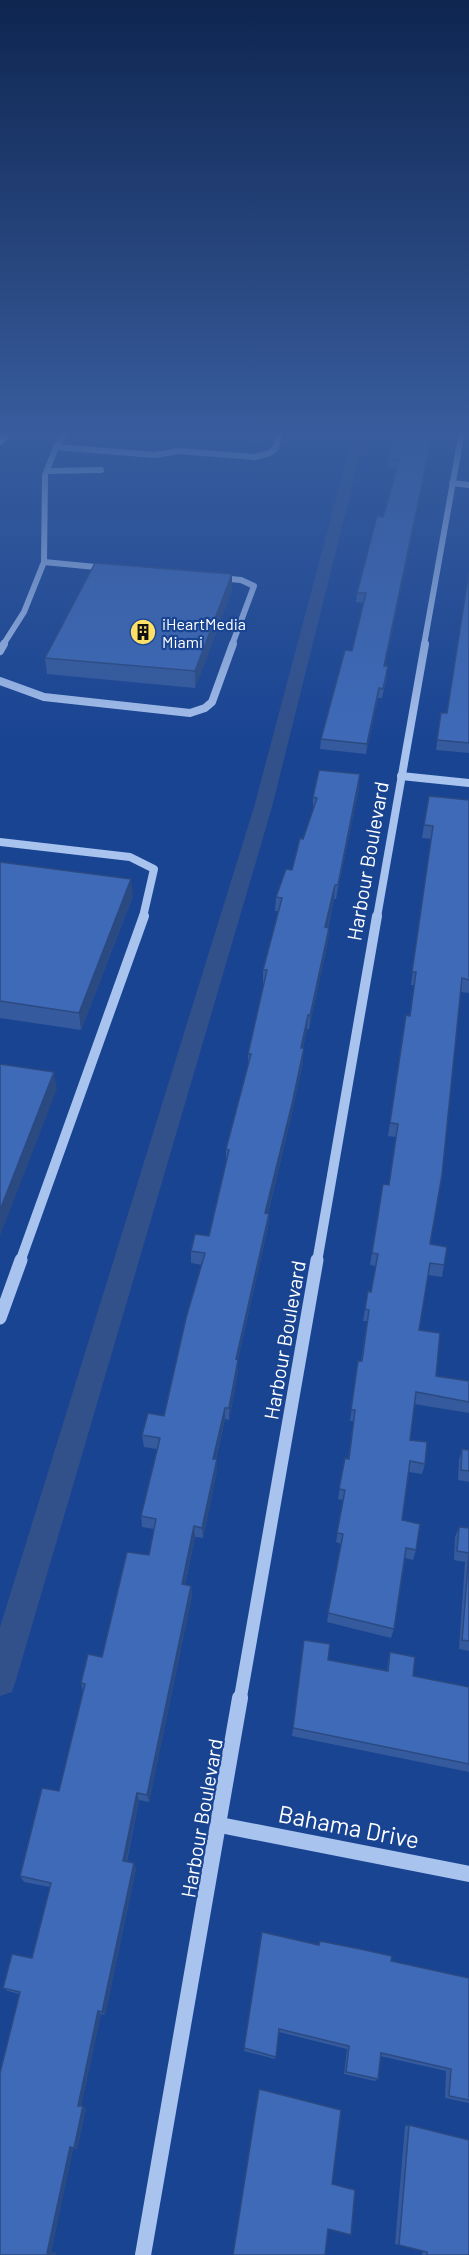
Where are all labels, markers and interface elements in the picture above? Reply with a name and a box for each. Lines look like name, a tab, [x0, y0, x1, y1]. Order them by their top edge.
place label: iHeartMedia Miami	[162, 614, 246, 651]
building icon: iHeartMedia Miami	[128, 617, 158, 647]
street label: Harbour Boulevard	[341, 780, 393, 942]
street label: Harbour Boulevard	[258, 1259, 310, 1421]
street label: Harbour Boulevard	[175, 1737, 227, 1899]
street label: Bahama Drive	[276, 1798, 422, 1854]

